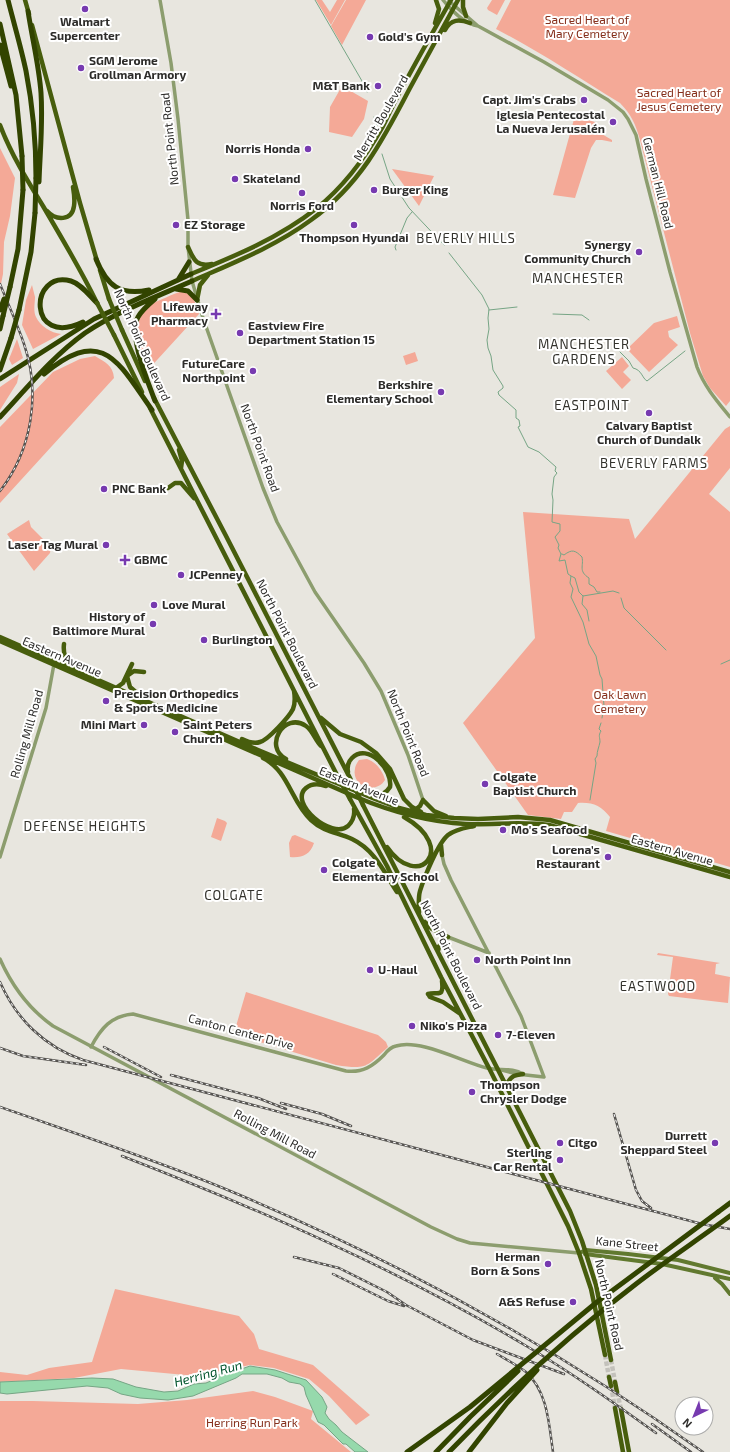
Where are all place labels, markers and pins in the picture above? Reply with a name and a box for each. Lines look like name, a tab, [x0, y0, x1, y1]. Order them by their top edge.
marker: Walmart Supercenter	[80, 4, 90, 14]
place label: Walmart Supercenter	[50, 14, 120, 42]
place label: Gold's Gym	[378, 29, 441, 44]
marker: Gold's Gym	[365, 32, 375, 42]
place label: SGM Jerome Grollman Armory	[89, 53, 186, 82]
marker: SGM Jerome Grollman Armory	[76, 63, 86, 73]
place label: M&T Bank	[312, 78, 370, 92]
marker: M&T Bank	[373, 81, 383, 91]
place label: Capt. Jim's Crabs	[482, 92, 576, 106]
marker: Capt. Jim's Crabs	[579, 95, 589, 105]
place label: Iglesia Pentecostal La Nueva Jerusalén	[496, 107, 605, 135]
marker: Iglesia Pentecostal La Nueva Jerusalén	[608, 117, 618, 127]
place label: Norris Honda	[225, 141, 300, 155]
marker: Norris Honda	[303, 144, 313, 154]
place label: Skateland	[243, 171, 300, 185]
marker: Skateland	[230, 174, 240, 184]
place label: Burger King	[382, 182, 448, 196]
marker: Burger King	[369, 185, 379, 195]
marker: Norris Ford	[297, 188, 307, 198]
place label: Norris Ford	[270, 198, 334, 212]
place label: EZ Storage	[184, 217, 245, 231]
marker: EZ Storage	[171, 220, 181, 230]
marker: Thompson Hyundai	[349, 220, 359, 230]
place label: Thompson Hyundai	[299, 230, 409, 245]
place label: Synergy Community Church	[524, 237, 631, 266]
marker: Synergy Community Church	[634, 247, 644, 257]
place label: Lifeway Pharmacy	[151, 299, 208, 328]
marker: Lifeway Pharmacy	[211, 309, 221, 319]
place label: Eastview Fire Department Station 15	[248, 318, 375, 346]
marker: Eastview Fire Department Station 15	[235, 328, 245, 338]
place label: FutureCare Northpoint	[182, 356, 245, 384]
marker: FutureCare Northpoint	[248, 366, 258, 376]
place label: Berkshire Elementary School	[326, 377, 433, 406]
marker: Berkshire Elementary School	[436, 387, 446, 397]
marker: Calvary Baptist Church of Dundalk	[644, 408, 654, 418]
place label: Calvary Baptist Church of Dundalk	[597, 418, 701, 446]
place label: PNC Bank	[112, 481, 166, 495]
marker: PNC Bank	[99, 484, 109, 494]
place label: Laser Tag Mural	[8, 537, 98, 551]
marker: Laser Tag Mural	[101, 540, 111, 550]
place label: GBMC	[134, 552, 168, 566]
marker: GBMC	[119, 554, 131, 566]
place label: JCPenney	[189, 567, 243, 582]
marker: JCPenney	[176, 570, 186, 580]
place label: Love Mural	[162, 597, 225, 611]
marker: Love Mural	[149, 600, 159, 610]
place label: History of Baltimore Mural	[52, 609, 146, 637]
marker: History of Baltimore Mural	[148, 619, 158, 629]
place label: Burlington	[212, 632, 273, 646]
marker: Burlington	[199, 635, 209, 645]
place label: Precision Orthopedics & Sports Medicine	[114, 686, 239, 714]
marker: Precision Orthopedics & Sports Medicine	[101, 696, 111, 706]
place label: Mini Mart	[81, 717, 136, 731]
place label: Saint Peters Church	[183, 717, 252, 745]
marker: Mini Mart	[139, 720, 149, 730]
marker: Saint Peters Church	[170, 727, 180, 737]
place label: Colgate Baptist Church	[493, 769, 577, 797]
marker: Colgate Baptist Church	[480, 779, 490, 789]
place label: Mo's Seafood	[511, 822, 587, 836]
marker: Mo's Seafood	[498, 825, 508, 835]
place label: Lorena’s Restaurant	[536, 842, 600, 870]
marker: Lorena’s Restaurant	[603, 852, 613, 862]
place label: Colgate Elementary School	[332, 855, 439, 884]
marker: Colgate Elementary School	[319, 865, 329, 875]
place label: North Point Inn	[485, 952, 571, 966]
marker: North Point Inn	[472, 955, 482, 965]
place label: U-Haul	[378, 962, 417, 976]
marker: U-Haul	[365, 965, 375, 975]
place label: Niko's Pizza	[420, 1018, 487, 1032]
marker: Niko's Pizza	[407, 1021, 417, 1031]
place label: 7-Eleven	[506, 1027, 555, 1041]
marker: 7-Eleven	[493, 1030, 503, 1040]
place label: Thompson Chrysler Dodge	[480, 1077, 567, 1106]
marker: Thompson Chrysler Dodge	[467, 1087, 477, 1097]
place label: Durrett Sheppard Steel	[621, 1128, 707, 1156]
place label: Citgo	[568, 1135, 597, 1149]
marker: Citgo	[555, 1138, 565, 1148]
marker: Durrett Sheppard Steel	[710, 1138, 720, 1148]
place label: Sterling Car Rental	[493, 1145, 552, 1173]
marker: Sterling Car Rental	[555, 1155, 565, 1165]
place label: Herman Born & Sons	[471, 1249, 540, 1277]
marker: Herman Born & Sons	[543, 1259, 553, 1269]
place label: A&S Refuse	[499, 1294, 565, 1308]
marker: A&S Refuse	[568, 1297, 578, 1307]

